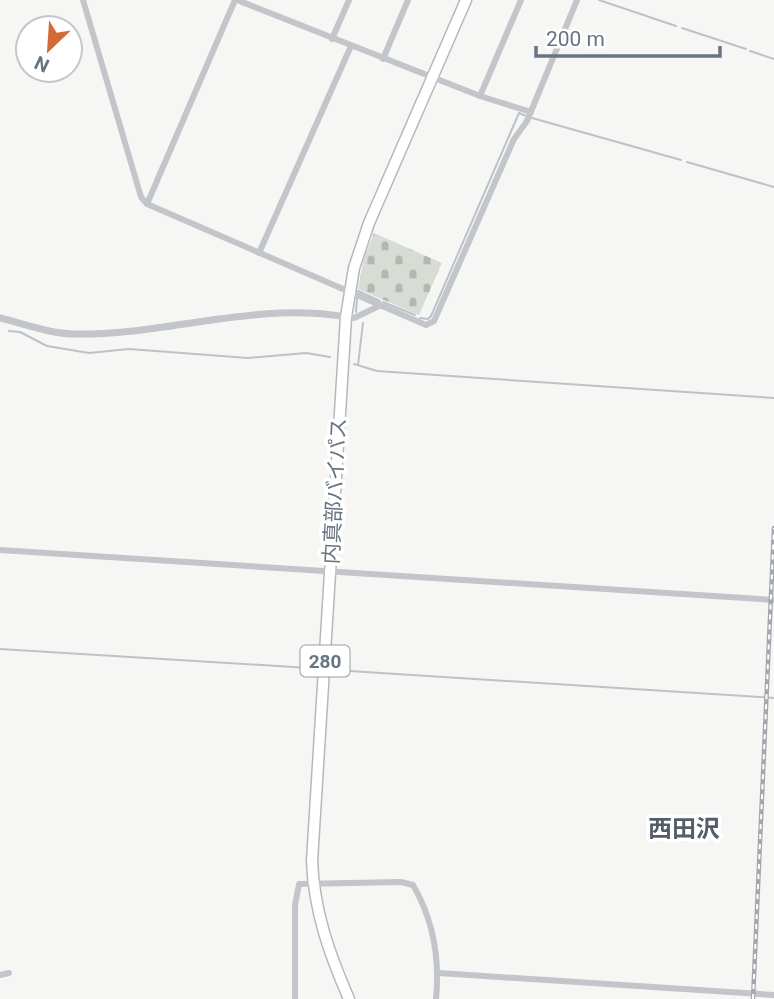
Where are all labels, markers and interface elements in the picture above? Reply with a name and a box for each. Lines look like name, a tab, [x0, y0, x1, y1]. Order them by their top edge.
north arrow	[14, 14, 84, 84]
scale bar	[536, 14, 720, 58]
text: 200 m	[546, 27, 605, 51]
text: N	[31, 51, 53, 77]
street label: 内真部バイパス	[319, 417, 351, 565]
road number: 280	[300, 646, 350, 676]
district label: 西田沢	[648, 815, 720, 843]

